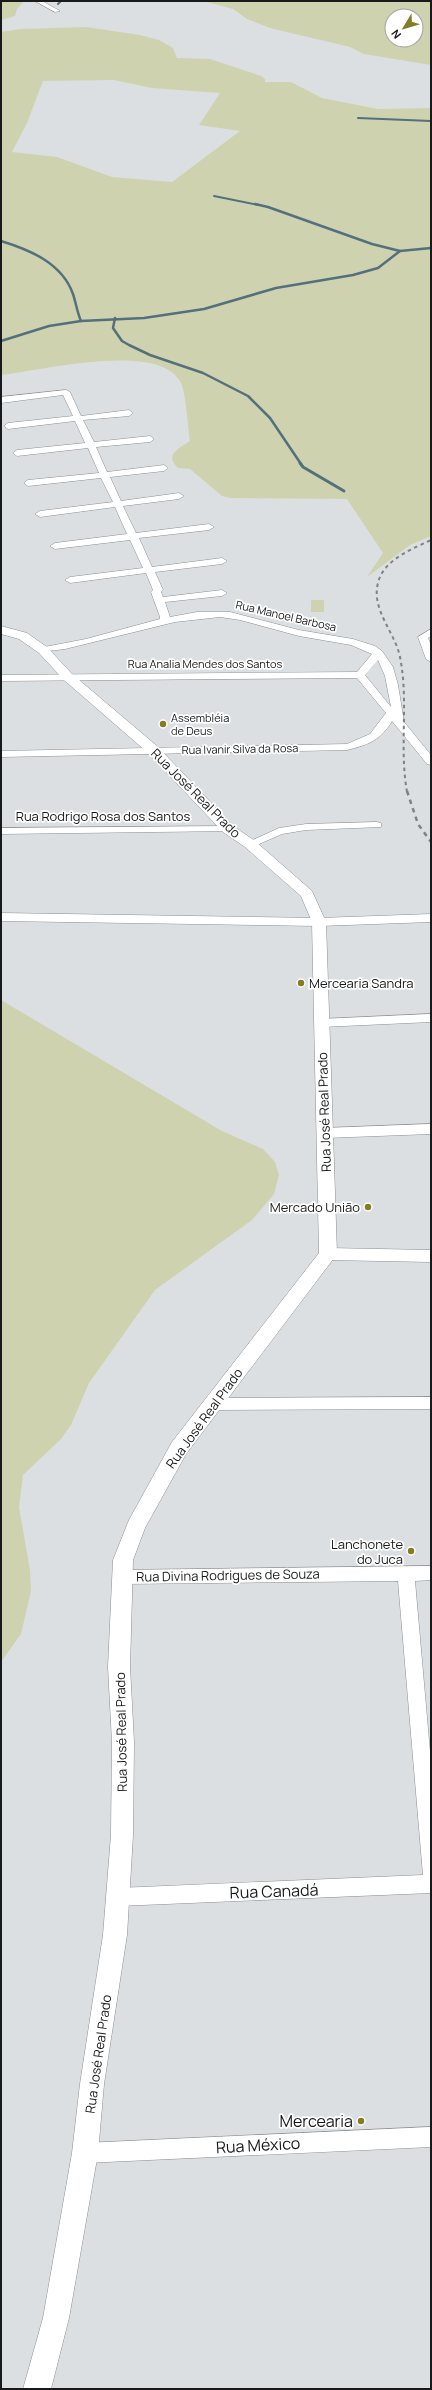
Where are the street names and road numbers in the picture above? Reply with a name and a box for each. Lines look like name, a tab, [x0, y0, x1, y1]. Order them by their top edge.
street label: Rua Manoel Barbosa	[234, 597, 338, 634]
street label: Rua Analia Mendes dos Santos	[128, 656, 282, 671]
street label: Rua Ivanir Silva da Rosa	[182, 740, 298, 757]
street label: Rua José Real Prado	[147, 744, 245, 842]
street label: Rua Rodrigo Rosa dos Santos	[16, 807, 190, 825]
street label: Rua José Real Prado	[313, 1051, 335, 1172]
street label: Rua José Real Prado	[162, 1364, 247, 1472]
street label: Rua Divina Rodrigues de Souza	[136, 1564, 320, 1586]
street label: Rua José Real Prado	[111, 1672, 131, 1792]
street label: Rua Canadá	[229, 1878, 319, 1904]
street label: Rua José Real Prado	[81, 1993, 115, 2115]
street label: Rua México	[215, 2132, 301, 2158]

